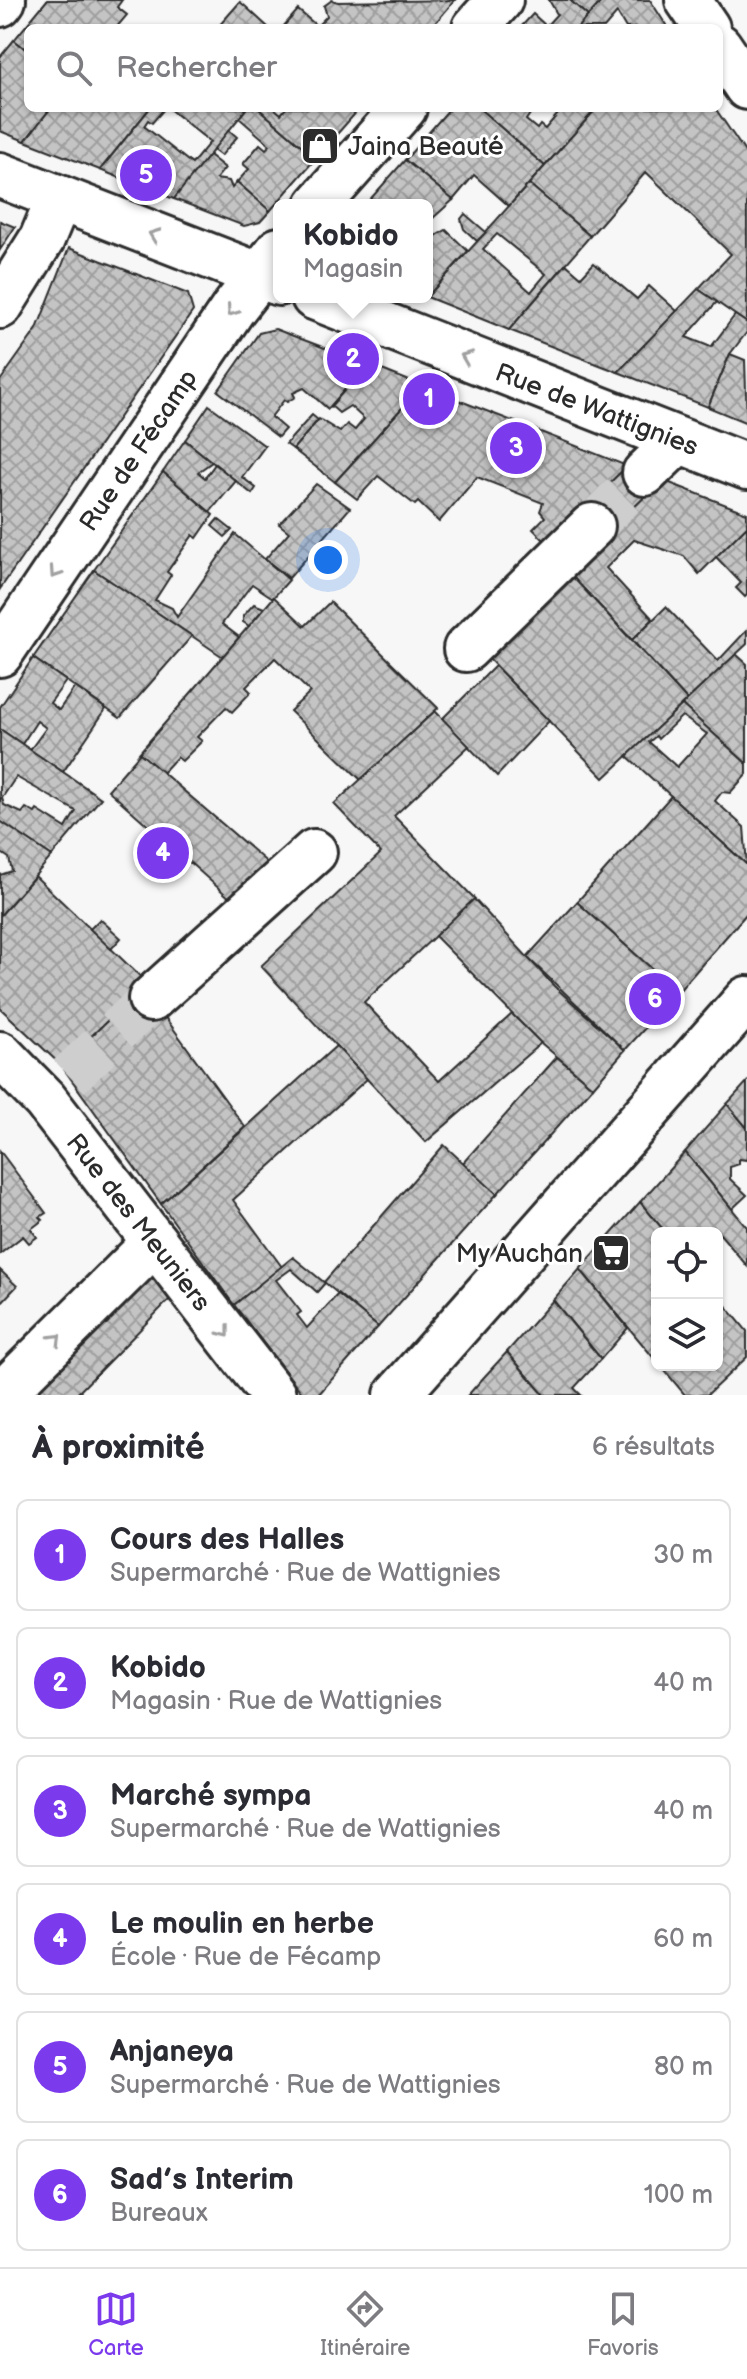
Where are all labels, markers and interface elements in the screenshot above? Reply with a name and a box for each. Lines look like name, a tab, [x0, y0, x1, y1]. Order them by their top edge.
search box	[24, 24, 723, 112]
icon: search	[52, 46, 96, 90]
text: Rechercher	[116, 50, 277, 86]
shop icon: Jaina Beauté	[299, 125, 341, 167]
place label: Jaina Beauté	[348, 132, 504, 163]
pin: 5	[120, 145, 172, 205]
popup	[273, 199, 433, 303]
text: Kobido	[303, 218, 399, 254]
one-way arrow	[148, 228, 162, 244]
text: Magasin	[303, 254, 403, 285]
one-way arrow	[227, 303, 242, 317]
pin: 2	[327, 329, 379, 389]
one-way arrow	[460, 350, 474, 367]
street label: Rue de Wattignies	[491, 357, 702, 463]
street label: Rue de Fécamp	[74, 364, 205, 538]
pin: 1	[403, 369, 455, 429]
pin: 3	[490, 418, 542, 478]
your location	[308, 540, 348, 580]
one-way arrow	[49, 565, 64, 579]
pin: 4	[137, 823, 189, 883]
pin: 6	[629, 969, 681, 1029]
street label: Rue des Meuniers	[59, 1128, 217, 1318]
map controls	[651, 1227, 723, 1371]
button: locate	[651, 1227, 723, 1299]
supermarket icon: My Auchan	[590, 1232, 632, 1274]
place label: My Auchan	[456, 1239, 583, 1270]
button: layers	[651, 1299, 723, 1371]
one-way arrow	[215, 1323, 229, 1338]
one-way arrow	[47, 1334, 61, 1348]
text: À proximité	[32, 1427, 205, 1468]
text: 6 résultats	[592, 1432, 715, 1463]
text: Cours des Halles	[110, 1522, 344, 1558]
text: 1	[55, 1540, 65, 1571]
text: 30 m	[653, 1540, 713, 1571]
text: Supermarché · Rue de Wattignies	[110, 1558, 501, 1589]
text: Kobido	[110, 1650, 206, 1686]
text: 2	[52, 1668, 68, 1699]
text: 40 m	[653, 1668, 713, 1699]
text: Magasin · Rue de Wattignies	[110, 1686, 442, 1717]
text: Marché sympa	[110, 1778, 312, 1814]
text: 3	[52, 1796, 68, 1827]
text: 40 m	[653, 1796, 713, 1827]
text: Supermarché · Rue de Wattignies	[110, 1814, 501, 1845]
text: Le moulin en herbe	[110, 1906, 374, 1942]
text: 4	[52, 1924, 68, 1955]
text: 60 m	[653, 1924, 713, 1955]
text: École · Rue de Fécamp	[110, 1942, 381, 1973]
text: Anjaneya	[110, 2034, 234, 2070]
text: 5	[52, 2052, 68, 2083]
text: 80 m	[654, 2052, 713, 2083]
text: Supermarché · Rue de Wattignies	[110, 2070, 501, 2101]
text: Sad’s Interim	[110, 2162, 294, 2198]
text: 6	[52, 2180, 68, 2211]
text: 100 m	[644, 2180, 713, 2211]
text: Bureaux	[110, 2198, 208, 2229]
tab: Carte	[88, 2287, 144, 2362]
tab: Itinéraire	[320, 2287, 410, 2362]
tab: Favoris	[587, 2287, 659, 2362]

